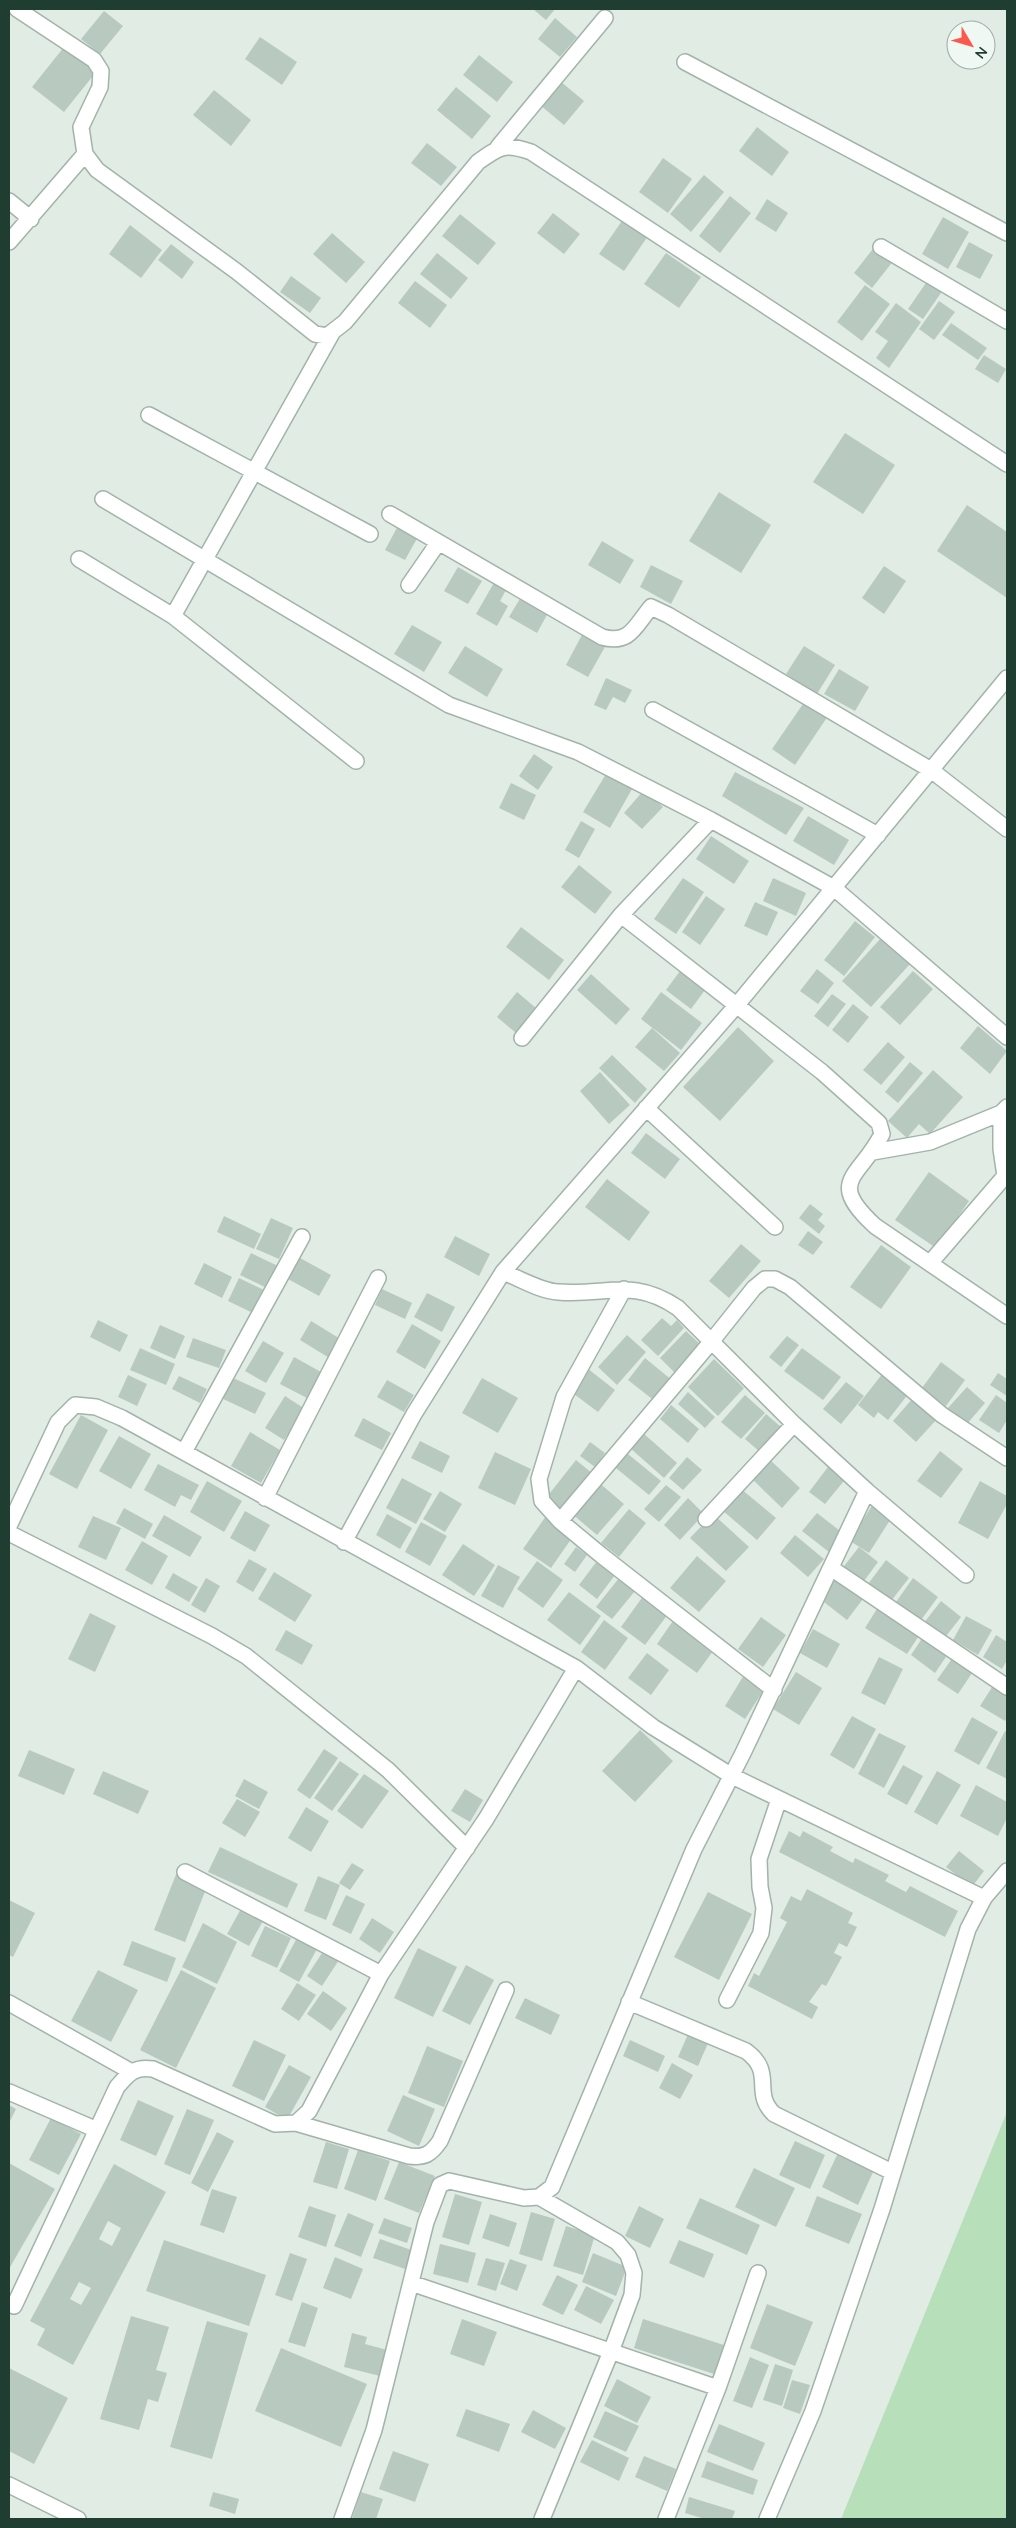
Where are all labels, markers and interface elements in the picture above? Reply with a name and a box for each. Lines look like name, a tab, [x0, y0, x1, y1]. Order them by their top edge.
north arrow	[946, 20, 996, 70]
text: N	[971, 43, 992, 63]

